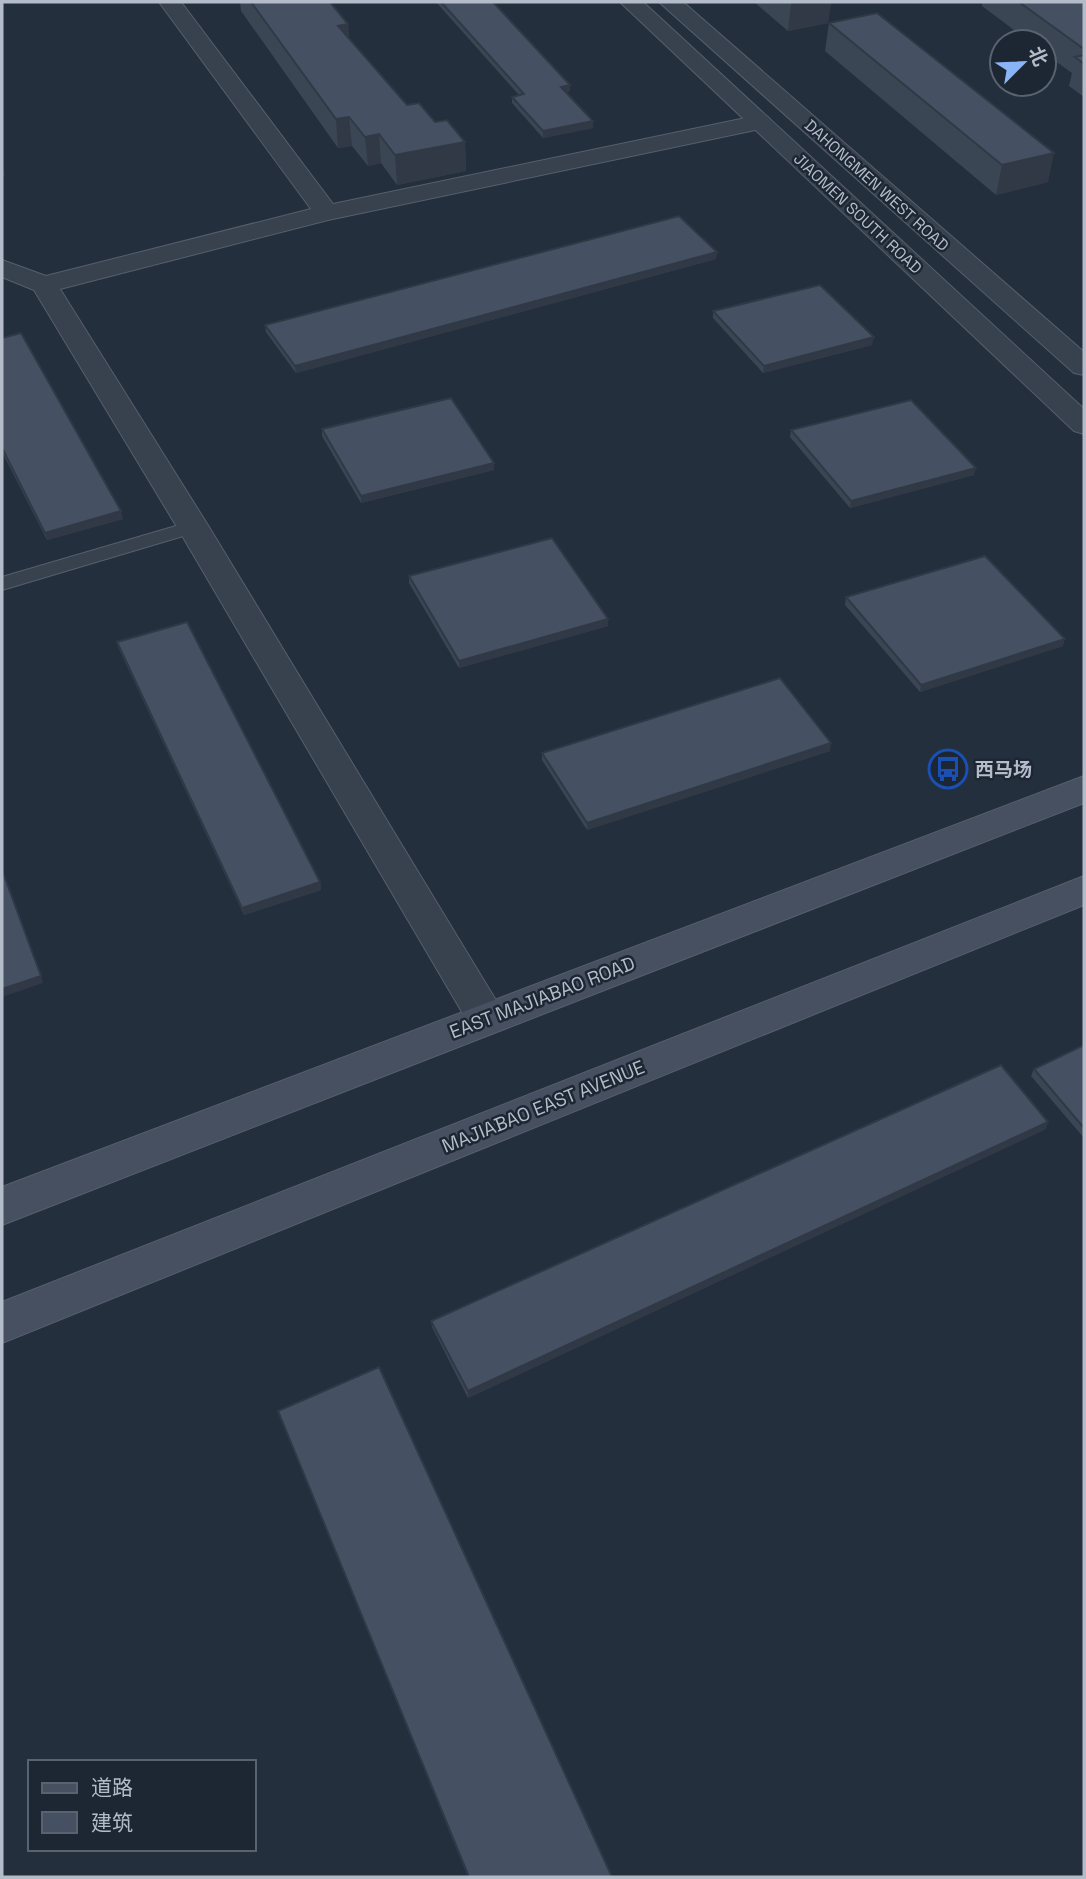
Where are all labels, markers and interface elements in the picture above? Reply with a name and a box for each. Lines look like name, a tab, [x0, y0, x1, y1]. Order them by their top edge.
north arrow	[988, 28, 1058, 98]
text: 北	[1023, 43, 1053, 70]
street label: DAHONGMEN WEST ROAD	[800, 115, 953, 256]
street label: JIAOMEN SOUTH ROAD	[789, 148, 926, 278]
bus stop icon: 西马场	[927, 748, 969, 790]
place label: 西马场	[975, 757, 1032, 782]
street label: EAST MAJIABAO ROAD	[446, 951, 638, 1044]
street label: MAJIABAO EAST AVENUE	[438, 1054, 648, 1159]
legend	[28, 1760, 256, 1851]
text: 道路	[91, 1774, 133, 1801]
text: 建筑	[91, 1809, 133, 1836]

